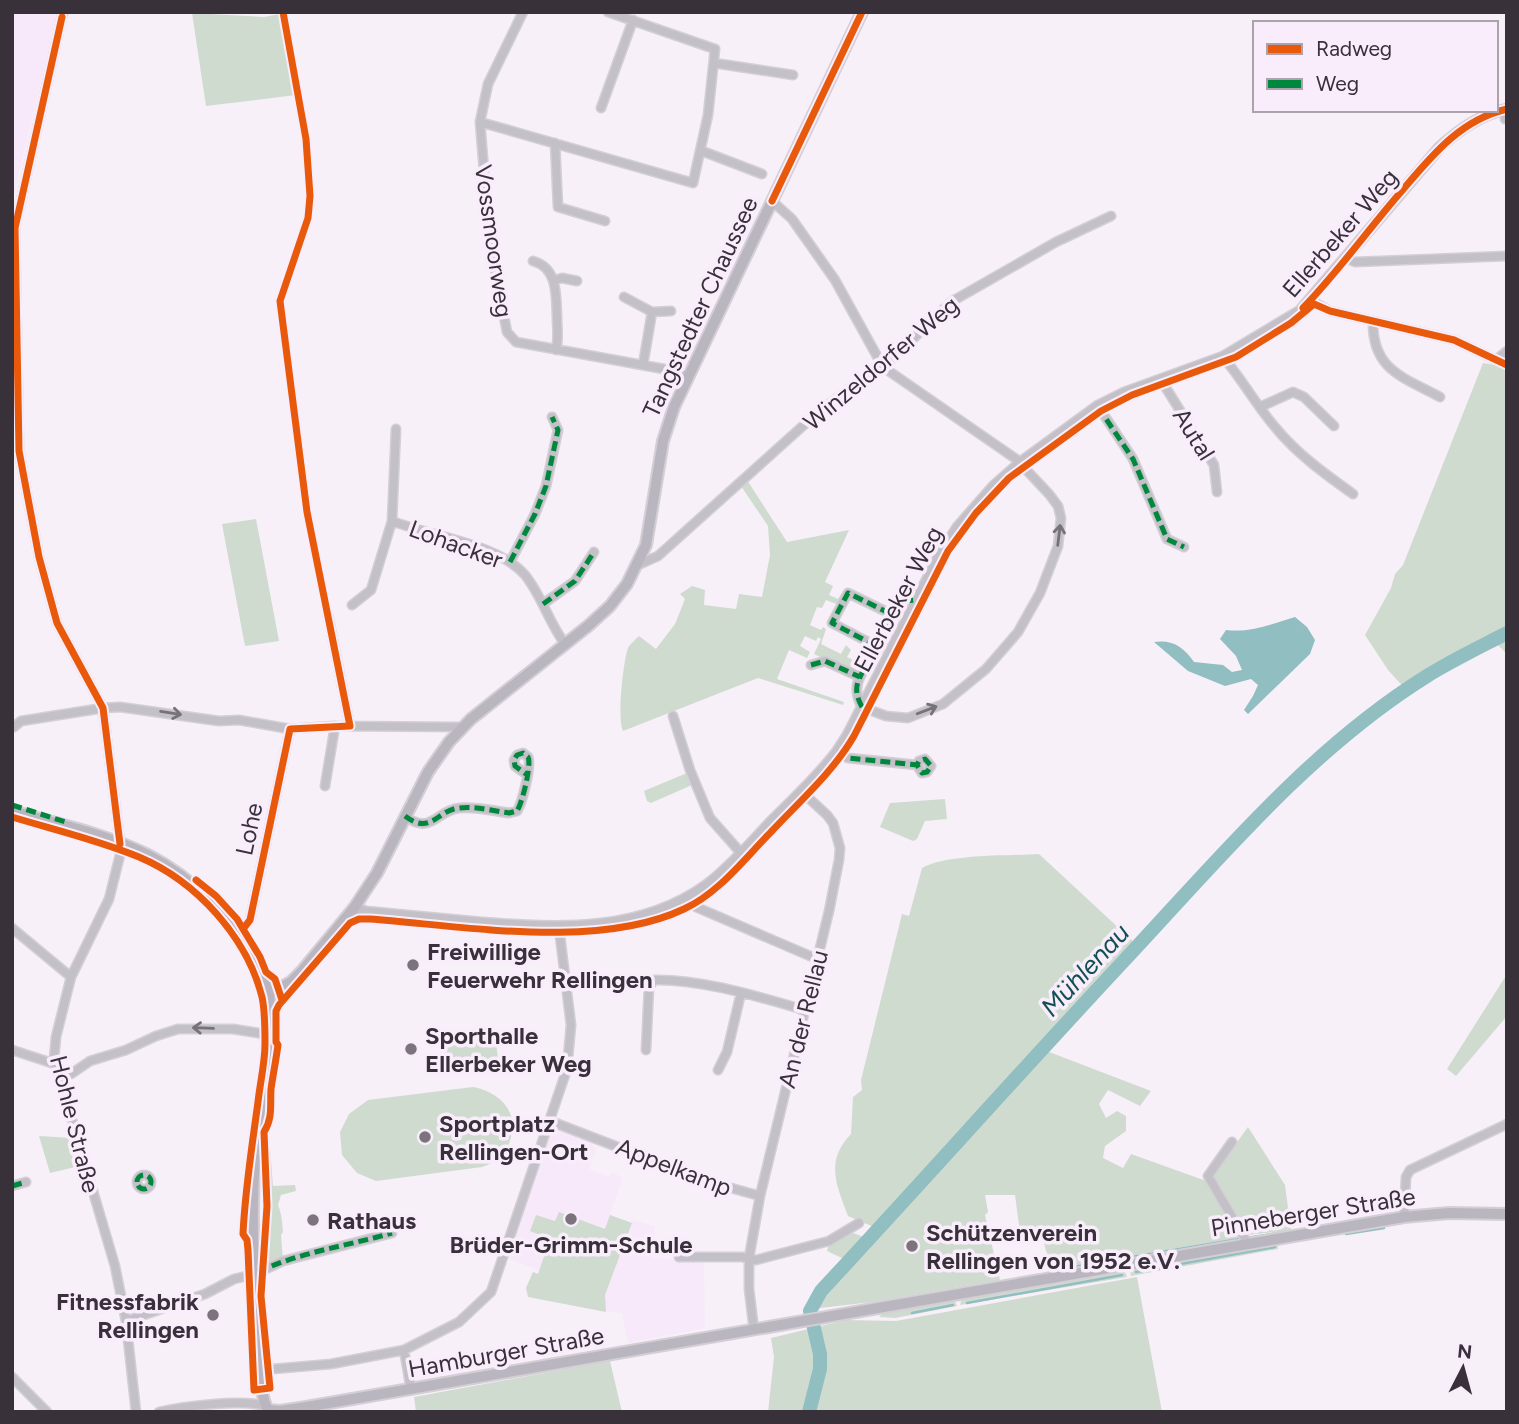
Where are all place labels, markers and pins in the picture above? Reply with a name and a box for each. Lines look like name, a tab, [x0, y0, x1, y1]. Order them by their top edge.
place label: Freiwillige Feuerwehr Rellingen	[427, 937, 653, 994]
marker: Freiwillige Feuerwehr Rellingen	[405, 957, 421, 973]
place label: Sporthalle Ellerbeker Weg	[425, 1021, 592, 1078]
marker: Sporthalle Ellerbeker Weg	[403, 1041, 419, 1057]
place label: Sportplatz Rellingen-Ort	[439, 1109, 588, 1166]
marker: Sportplatz Rellingen-Ort	[417, 1129, 433, 1145]
place label: Rathaus	[327, 1206, 416, 1235]
marker: Brüder-Grimm-Schule	[563, 1211, 579, 1227]
marker: Rathaus	[305, 1212, 321, 1228]
place label: Schützenverein Rellingen von 1952 e.V.	[926, 1218, 1180, 1275]
place label: Brüder-Grimm-Schule	[450, 1230, 692, 1259]
marker: Schützenverein Rellingen von 1952 e.V.	[904, 1238, 920, 1254]
place label: Fitnessfabrik Rellingen	[56, 1287, 199, 1344]
marker: Fitnessfabrik Rellingen	[205, 1307, 221, 1323]

